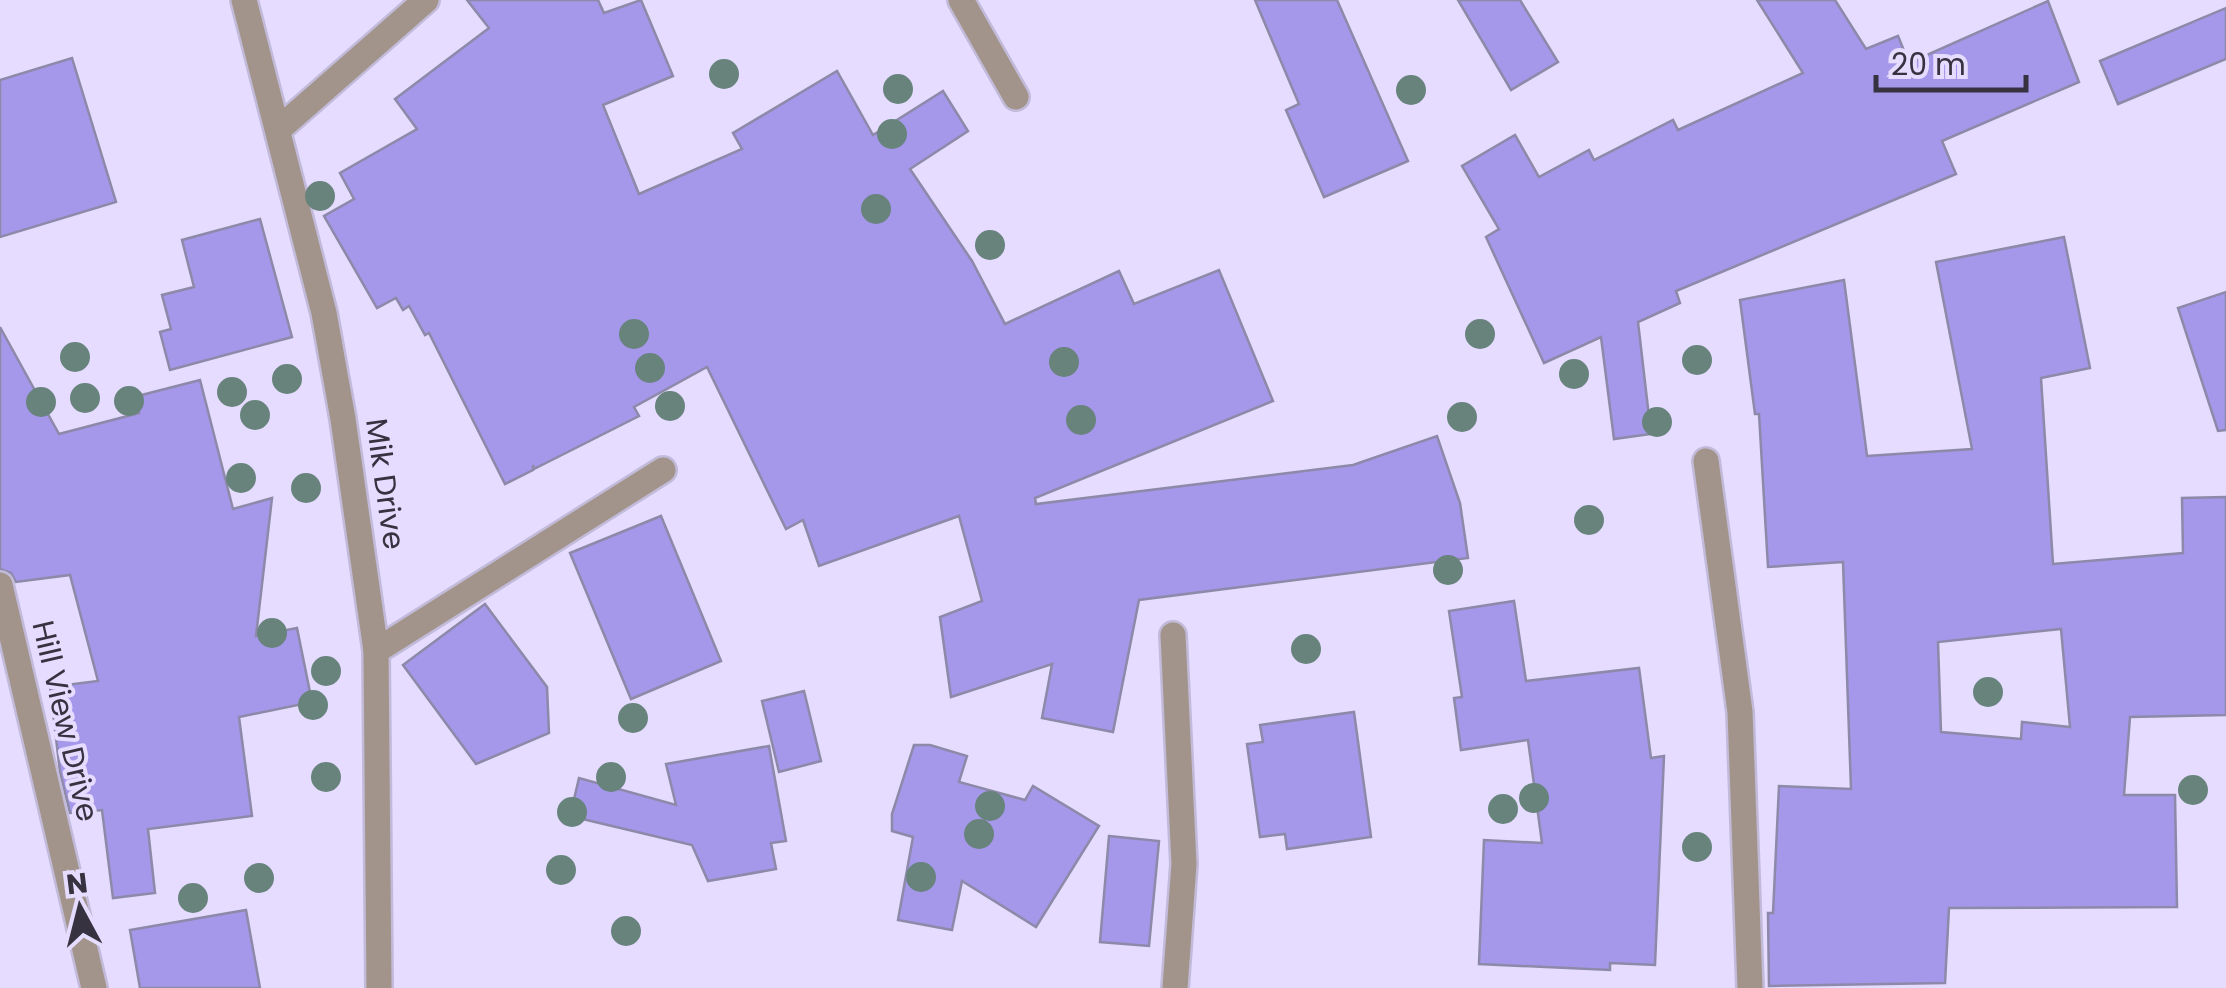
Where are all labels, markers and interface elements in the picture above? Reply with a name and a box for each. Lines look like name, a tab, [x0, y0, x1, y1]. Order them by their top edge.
scale bar	[1876, 30, 2026, 92]
text: 20 m	[1891, 43, 1966, 86]
street label: Mik Drive	[355, 416, 416, 552]
street label: Hill View Drive	[21, 616, 109, 826]
north arrow	[30, 858, 130, 958]
text: N	[64, 863, 90, 904]

